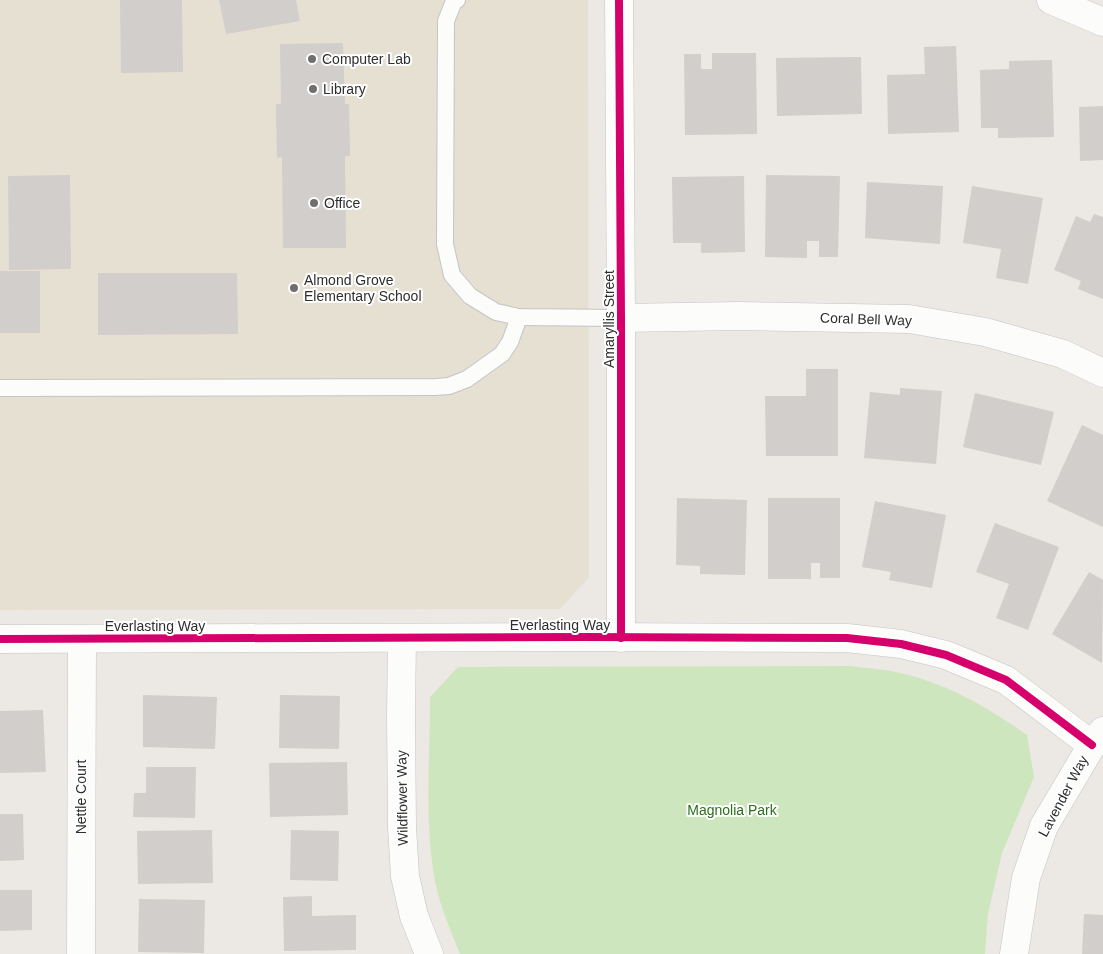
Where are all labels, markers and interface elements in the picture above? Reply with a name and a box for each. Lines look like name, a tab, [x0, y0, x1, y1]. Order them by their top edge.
place label: Computer Lab	[322, 51, 411, 67]
marker: Computer Lab	[306, 53, 318, 65]
place label: Library	[323, 81, 366, 97]
marker: Library	[307, 83, 319, 95]
place label: Office	[324, 195, 361, 211]
marker: Office	[308, 197, 320, 209]
street label: Amaryllis Street	[601, 270, 617, 368]
place label: Almond Grove Elementary School	[304, 272, 422, 304]
marker: Almond Grove Elementary School	[288, 282, 300, 294]
street label: Coral Bell Way	[820, 309, 912, 329]
street label: Everlasting Way	[510, 617, 610, 633]
street label: Everlasting Way	[105, 618, 205, 634]
street label: Wildflower Way	[393, 750, 411, 846]
street label: Lavender Way	[1035, 753, 1091, 839]
street label: Nettle Court	[73, 760, 89, 834]
park label: Magnolia Park	[687, 802, 778, 818]

